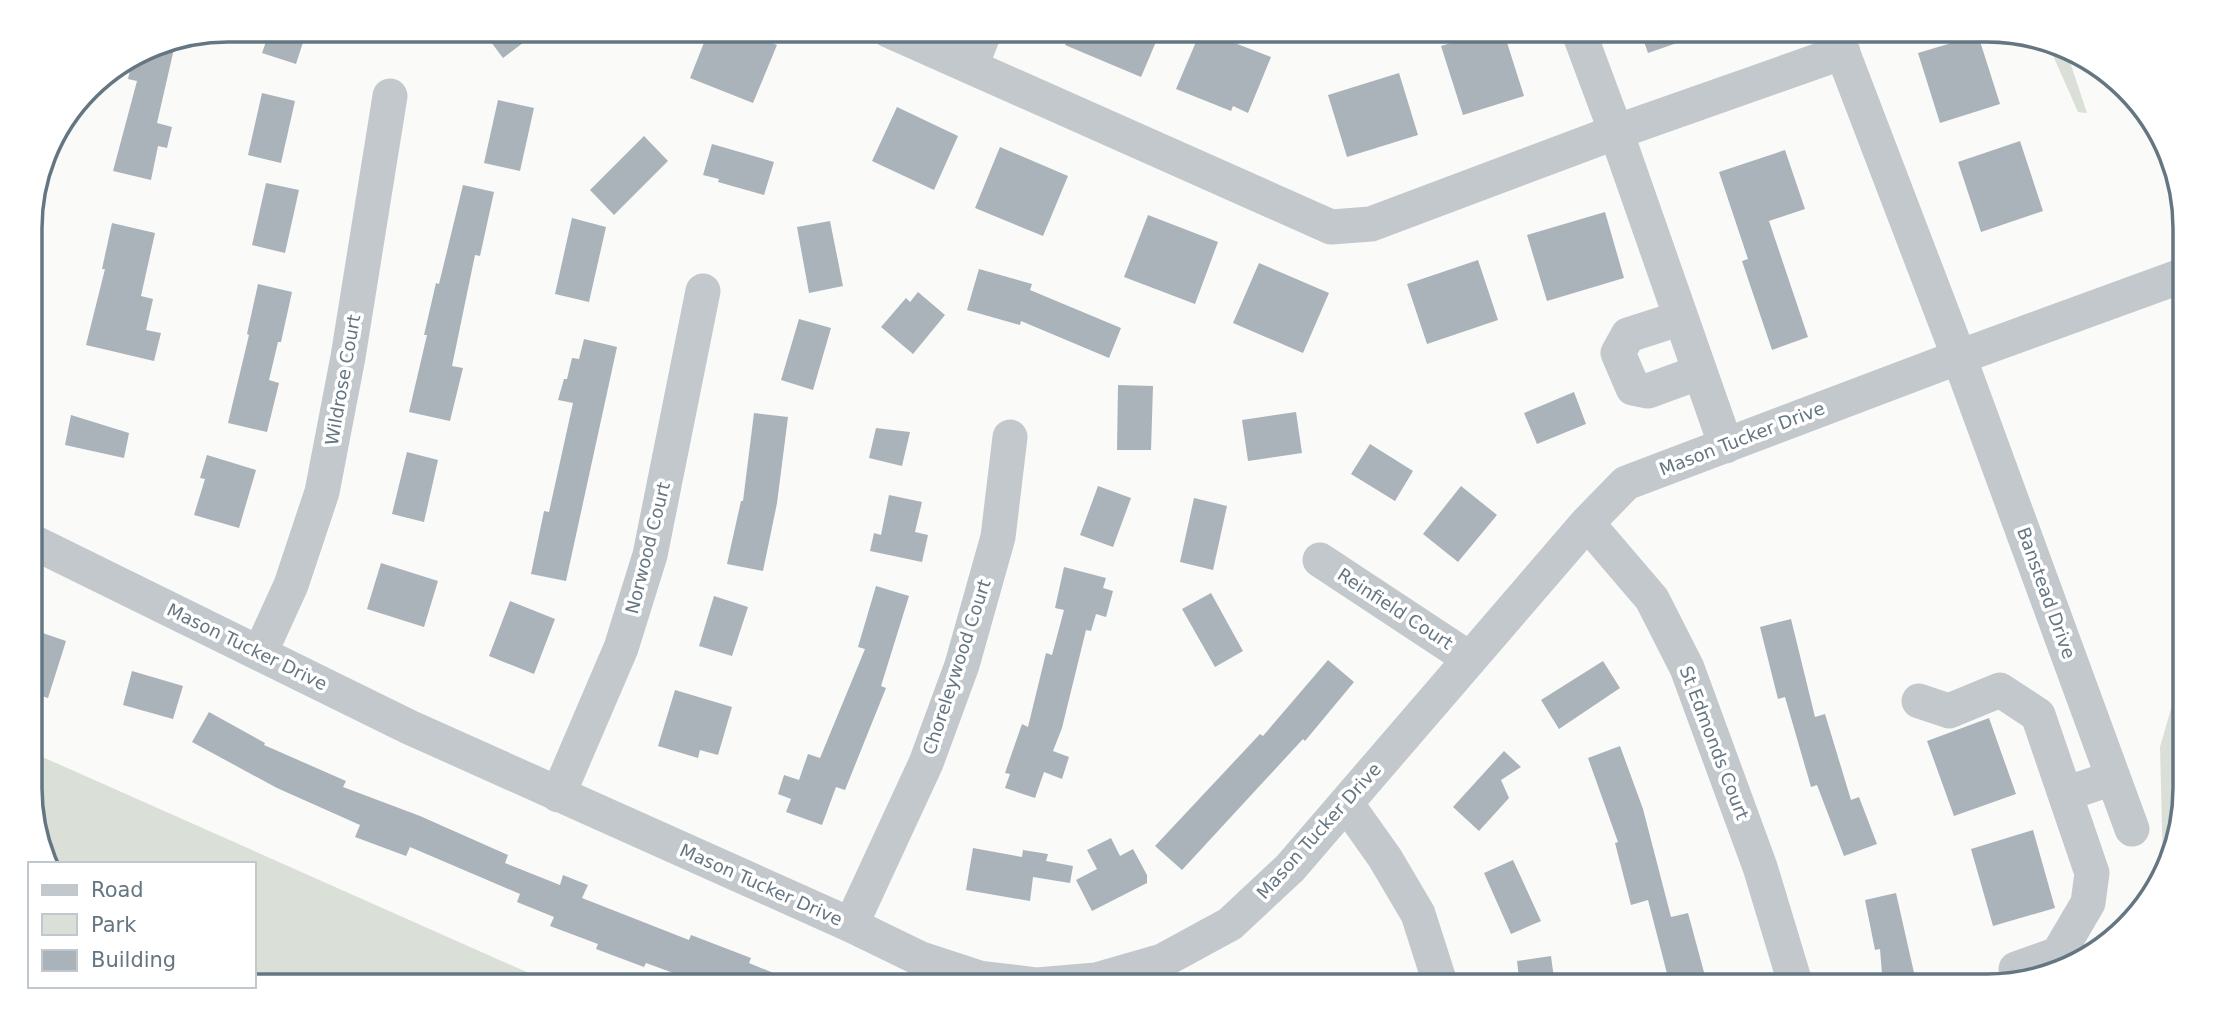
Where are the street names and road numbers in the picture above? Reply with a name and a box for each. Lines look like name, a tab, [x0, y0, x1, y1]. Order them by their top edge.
street label: Wildrose Court	[321, 313, 364, 447]
street label: Mason Tucker Drive	[1656, 397, 1828, 480]
street label: Norwood Court	[621, 480, 674, 616]
street label: Banstead Drive	[2013, 524, 2080, 661]
street label: Reinfield Court	[1334, 564, 1457, 654]
street label: Choreleywood Court	[918, 577, 995, 757]
street label: Mason Tucker Drive	[164, 599, 331, 694]
street label: St Edmonds Court	[1675, 663, 1753, 823]
street label: Mason Tucker Drive	[1252, 758, 1385, 903]
street label: Mason Tucker Drive	[677, 839, 846, 930]

